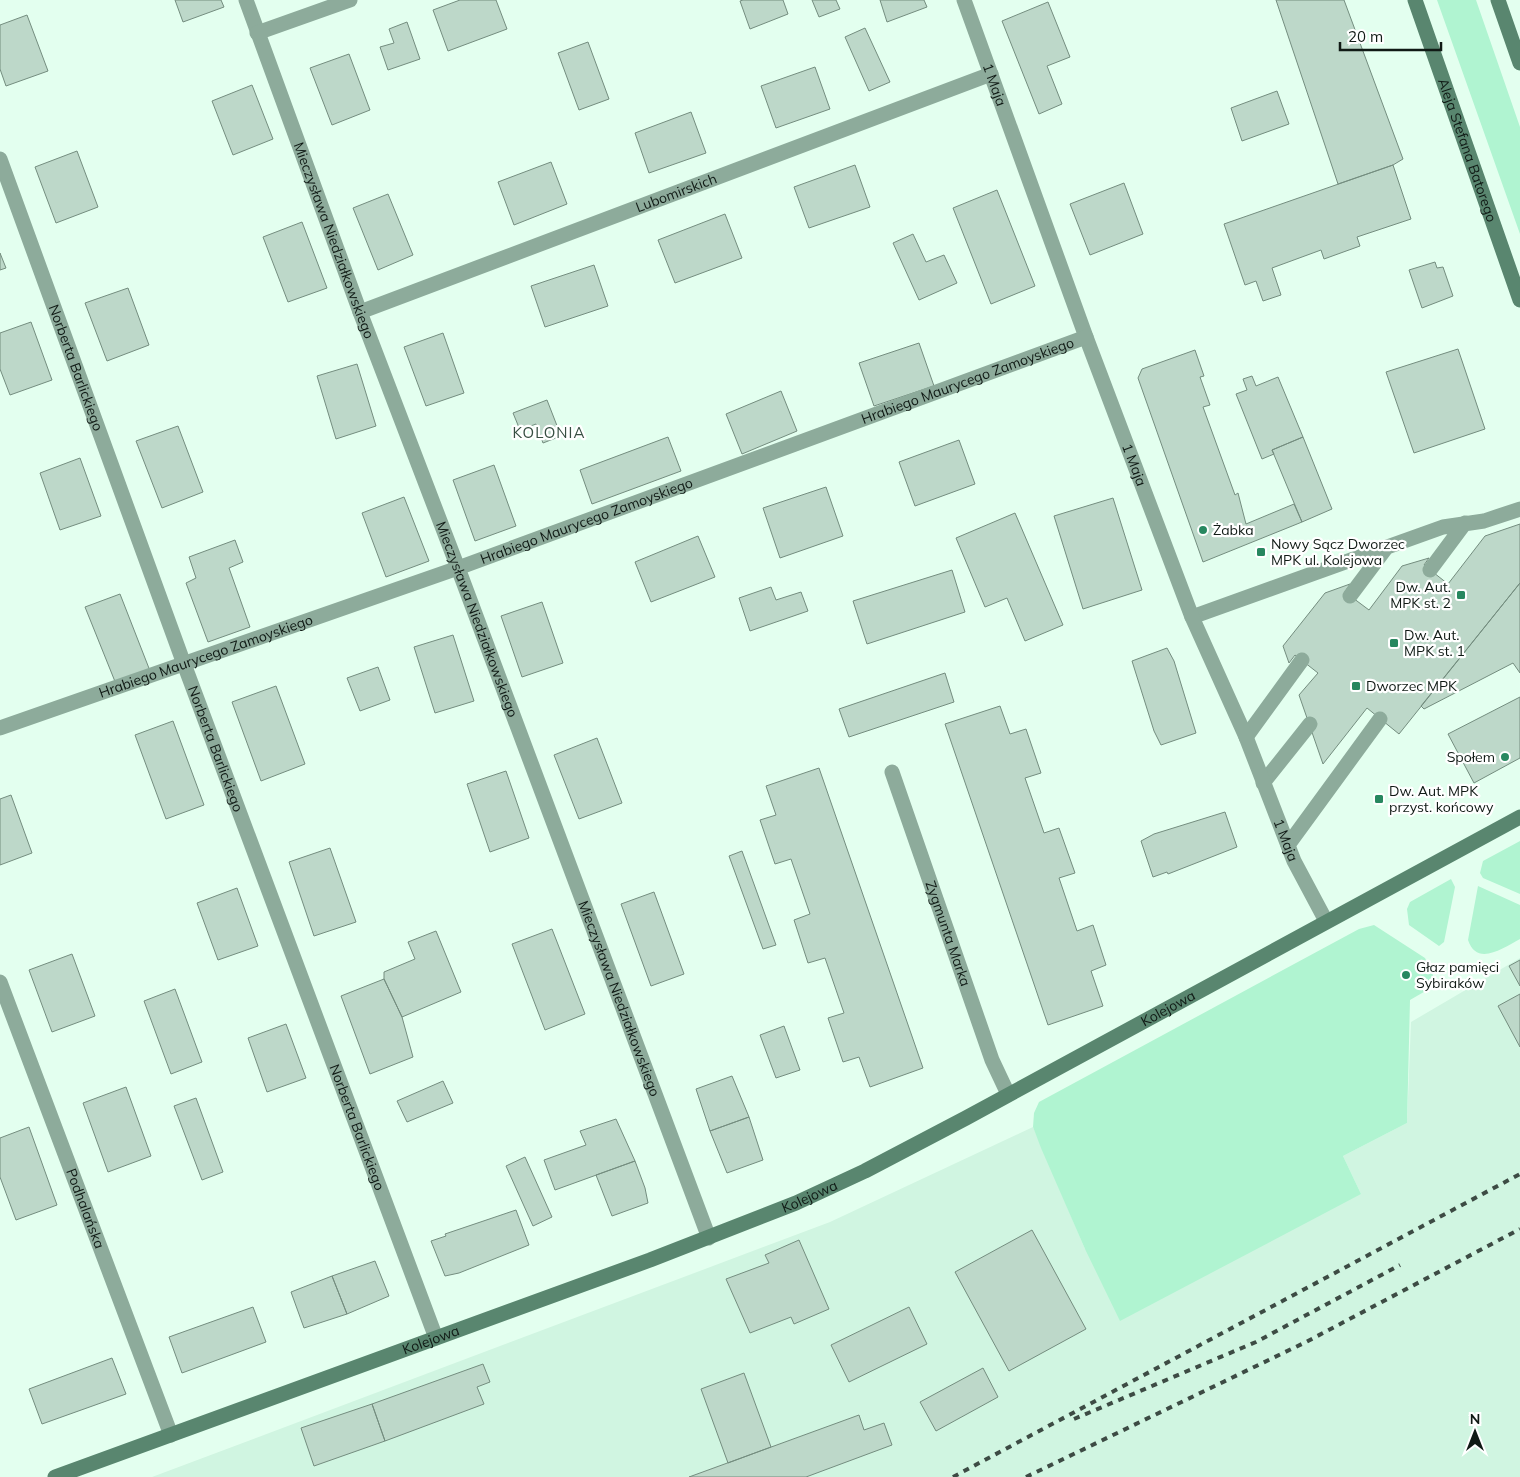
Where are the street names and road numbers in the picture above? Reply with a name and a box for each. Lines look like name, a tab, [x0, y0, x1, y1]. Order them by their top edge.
street label: 1 Maja	[979, 61, 1011, 108]
street label: Aleja Stefana Batorego	[1434, 76, 1501, 224]
street label: Mieczysława Niedziałkowskiego	[290, 140, 378, 341]
street label: Lubomirskich	[633, 169, 719, 216]
street label: Norberta Barlickiego	[45, 302, 107, 433]
street label: Hrabiego Maurycego Zamoyskiego	[859, 333, 1076, 428]
street label: 1 Maja	[1118, 441, 1151, 489]
street label: Hrabiego Maurycego Zamoyskiego	[478, 473, 695, 568]
street label: Mieczysława Niedziałkowskiego	[432, 519, 522, 720]
street label: Hrabiego Maurycego Zamoyskiego	[97, 610, 315, 702]
street label: Norberta Barlickiego	[184, 683, 247, 814]
street label: 1 Maja	[1270, 816, 1302, 864]
street label: Zygmunta Marka	[921, 878, 975, 989]
street label: Mieczysława Niedziałkowskiego	[574, 898, 664, 1099]
street label: Kolejowa	[1138, 986, 1198, 1030]
street label: Norberta Barlickiego	[325, 1062, 389, 1193]
street label: Podhalańska	[62, 1166, 109, 1251]
street label: Kolejowa	[779, 1176, 840, 1217]
street label: Kolejowa	[400, 1321, 462, 1359]

